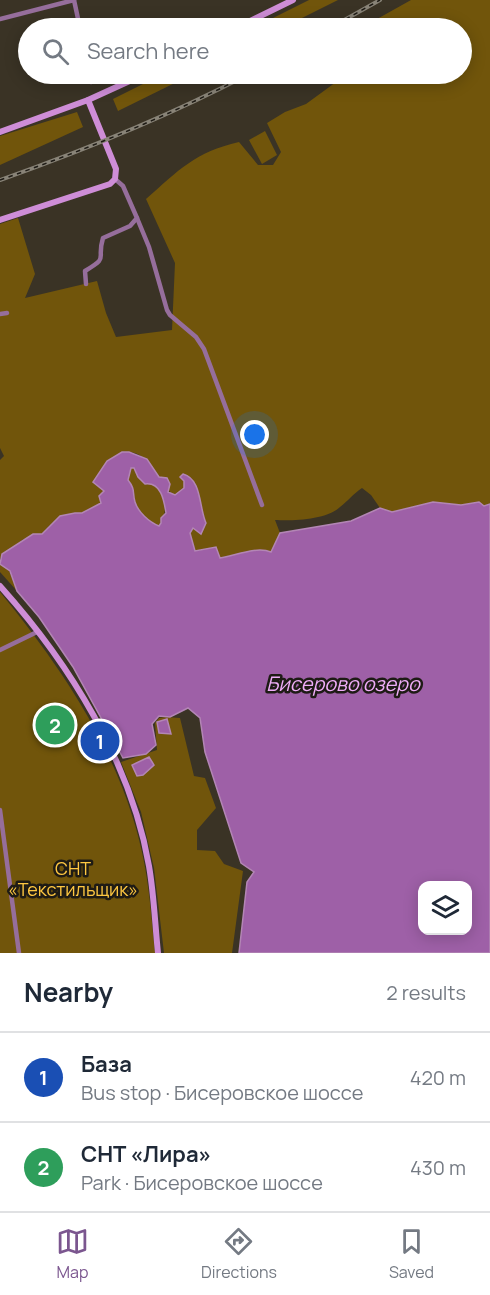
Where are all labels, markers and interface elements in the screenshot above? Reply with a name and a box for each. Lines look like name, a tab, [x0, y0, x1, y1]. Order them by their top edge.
search box	[18, 18, 472, 84]
icon: search	[39, 35, 72, 68]
text: Search here	[87, 36, 209, 66]
your location	[240, 420, 269, 449]
water label: Бисерово озеро	[266, 670, 421, 697]
pin: 2	[36, 702, 74, 748]
pin: 1	[80, 718, 120, 764]
park label: СНТ «Текстильщик»	[8, 856, 138, 901]
map controls	[418, 881, 472, 935]
button: layers	[418, 881, 472, 935]
text: Nearby	[24, 974, 113, 1010]
text: 2 results	[386, 979, 466, 1006]
text: База	[81, 1049, 132, 1079]
text: 1	[39, 1064, 48, 1091]
text: 420 m	[410, 1064, 466, 1091]
text: Bus stop · Бисеровское шоссе	[81, 1079, 363, 1106]
text: СНТ «Лира»	[81, 1139, 211, 1169]
text: 2	[38, 1154, 49, 1181]
text: 430 m	[410, 1154, 466, 1181]
text: Park · Бисеровское шоссе	[81, 1169, 323, 1196]
tab: Map	[56, 1225, 89, 1283]
tab: Directions	[201, 1225, 277, 1283]
tab: Saved	[389, 1225, 434, 1283]

